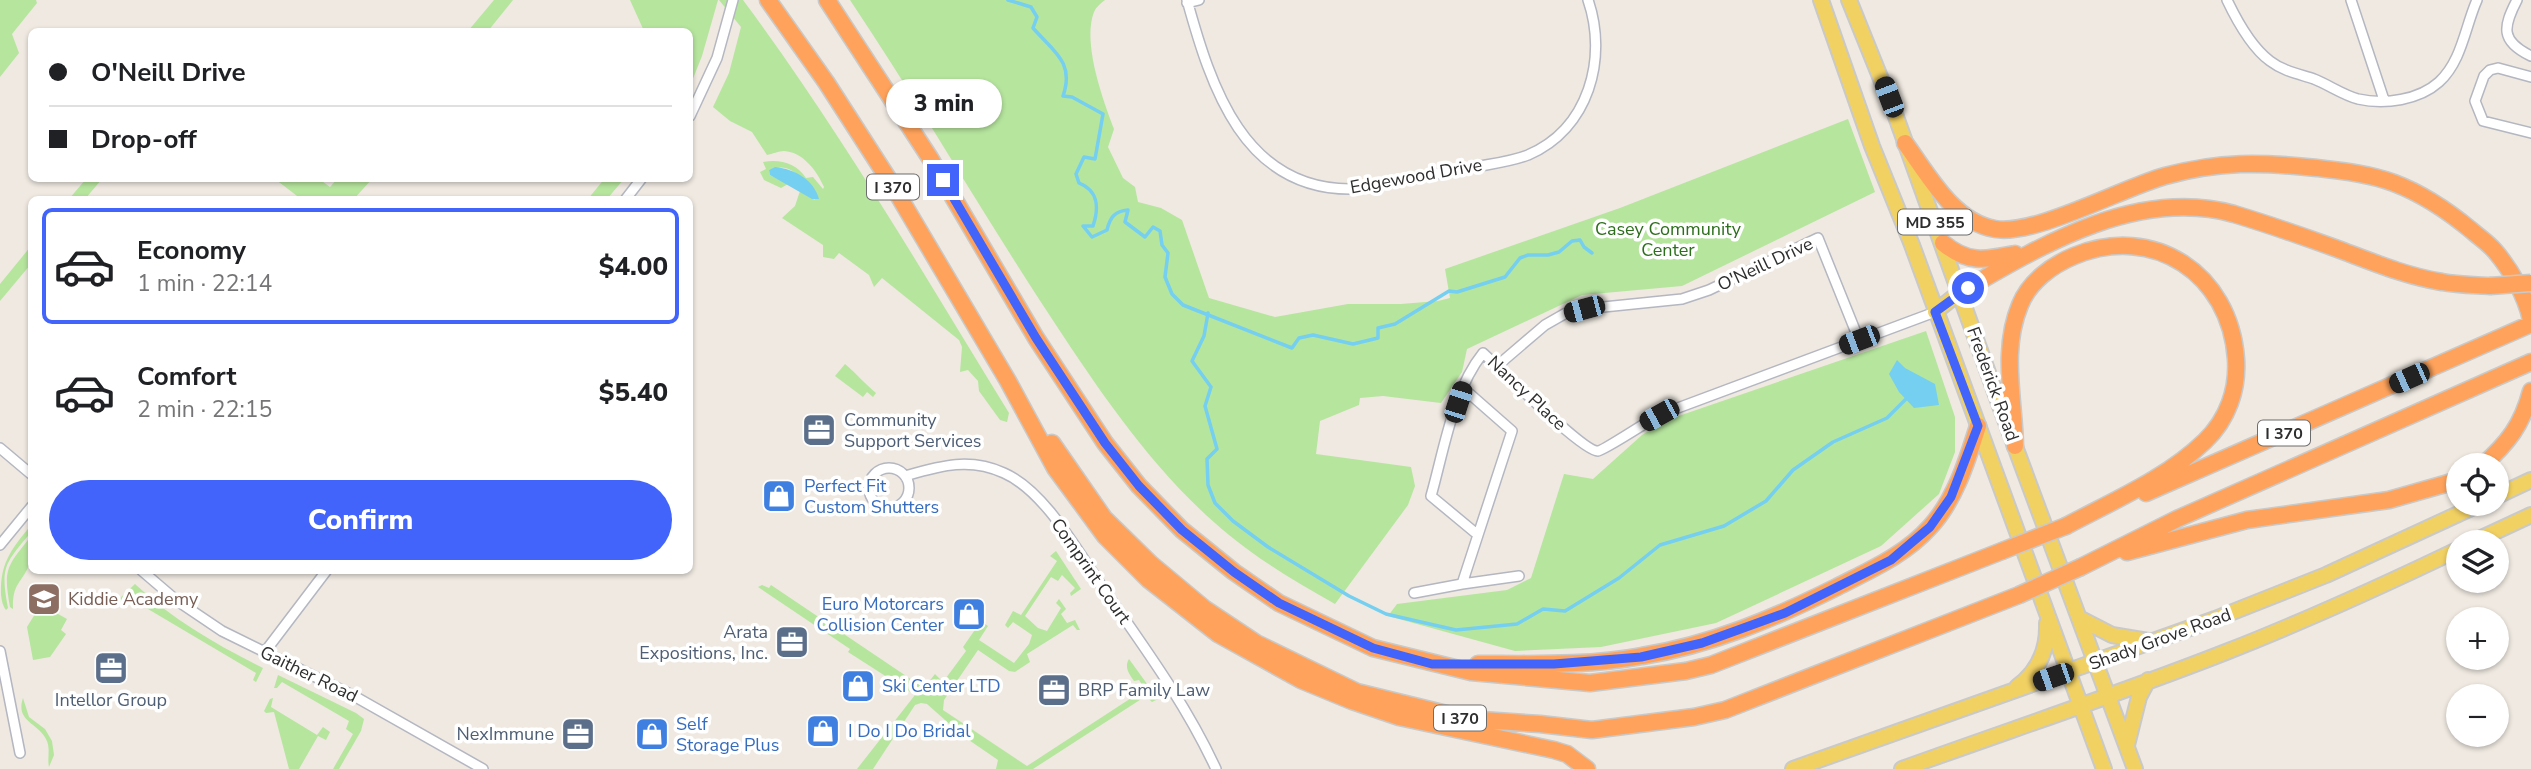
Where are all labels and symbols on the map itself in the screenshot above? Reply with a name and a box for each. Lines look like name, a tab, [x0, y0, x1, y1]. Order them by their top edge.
car	[1872, 74, 1907, 120]
callout: 3 min	[885, 78, 1001, 128]
street label: Edgewood Drive	[1348, 153, 1484, 199]
route end	[927, 164, 959, 196]
road number: I 370	[867, 174, 919, 200]
road number: MD 355	[1898, 210, 1972, 234]
park label: Casey Community Center	[1595, 217, 1742, 262]
street label: O'Neill Drive	[1713, 231, 1817, 297]
route start	[1952, 272, 1984, 304]
car	[1561, 293, 1608, 325]
car	[1836, 323, 1883, 357]
street label: Frederick Road	[1961, 323, 2025, 445]
street label: Nancy Place	[1482, 350, 1572, 436]
car	[2386, 360, 2433, 396]
car	[1442, 379, 1475, 425]
car	[1636, 396, 1683, 434]
place label: Community Support Services	[844, 408, 981, 453]
office icon: Community Support Services	[800, 411, 838, 449]
road number: I 370	[2258, 420, 2310, 446]
place label: Perfect Fit Custom Shutters	[804, 474, 939, 519]
shop icon: Perfect Fit Custom Shutters	[760, 477, 798, 515]
street label: Comprint Court	[1046, 513, 1137, 629]
school or university icon: Kiddie Academy	[25, 580, 63, 618]
place label: Kiddie Academy	[68, 587, 199, 611]
place label: Euro Motorcars Collision Center	[816, 592, 945, 637]
shop icon: Euro Motorcars Collision Center	[950, 595, 988, 633]
street label: Shady Grove Road	[2086, 602, 2234, 676]
place label: Arata Expositions, Inc.	[639, 620, 768, 665]
office icon: Arata Expositions, Inc.	[773, 623, 811, 661]
street label: Gaither Road	[256, 640, 362, 708]
office icon: Intellor Group	[92, 649, 130, 687]
car	[2030, 660, 2077, 694]
shop icon: Ski Center LTD	[839, 667, 877, 705]
office icon: BRP Family Law	[1035, 671, 1073, 709]
place label: Ski Center LTD	[882, 674, 1001, 698]
place label: BRP Family Law	[1078, 678, 1210, 702]
place label: Intellor Group	[55, 688, 167, 712]
road number: I 370	[1434, 706, 1486, 730]
place label: Self Storage Plus	[676, 712, 779, 757]
shop icon: I Do I Do Bridal	[804, 712, 842, 750]
office icon: NexImmune	[559, 715, 597, 753]
shop icon: Self Storage Plus	[633, 715, 671, 753]
place label: I Do I Do Bridal	[848, 719, 971, 743]
place label: NexImmune	[456, 722, 554, 746]

